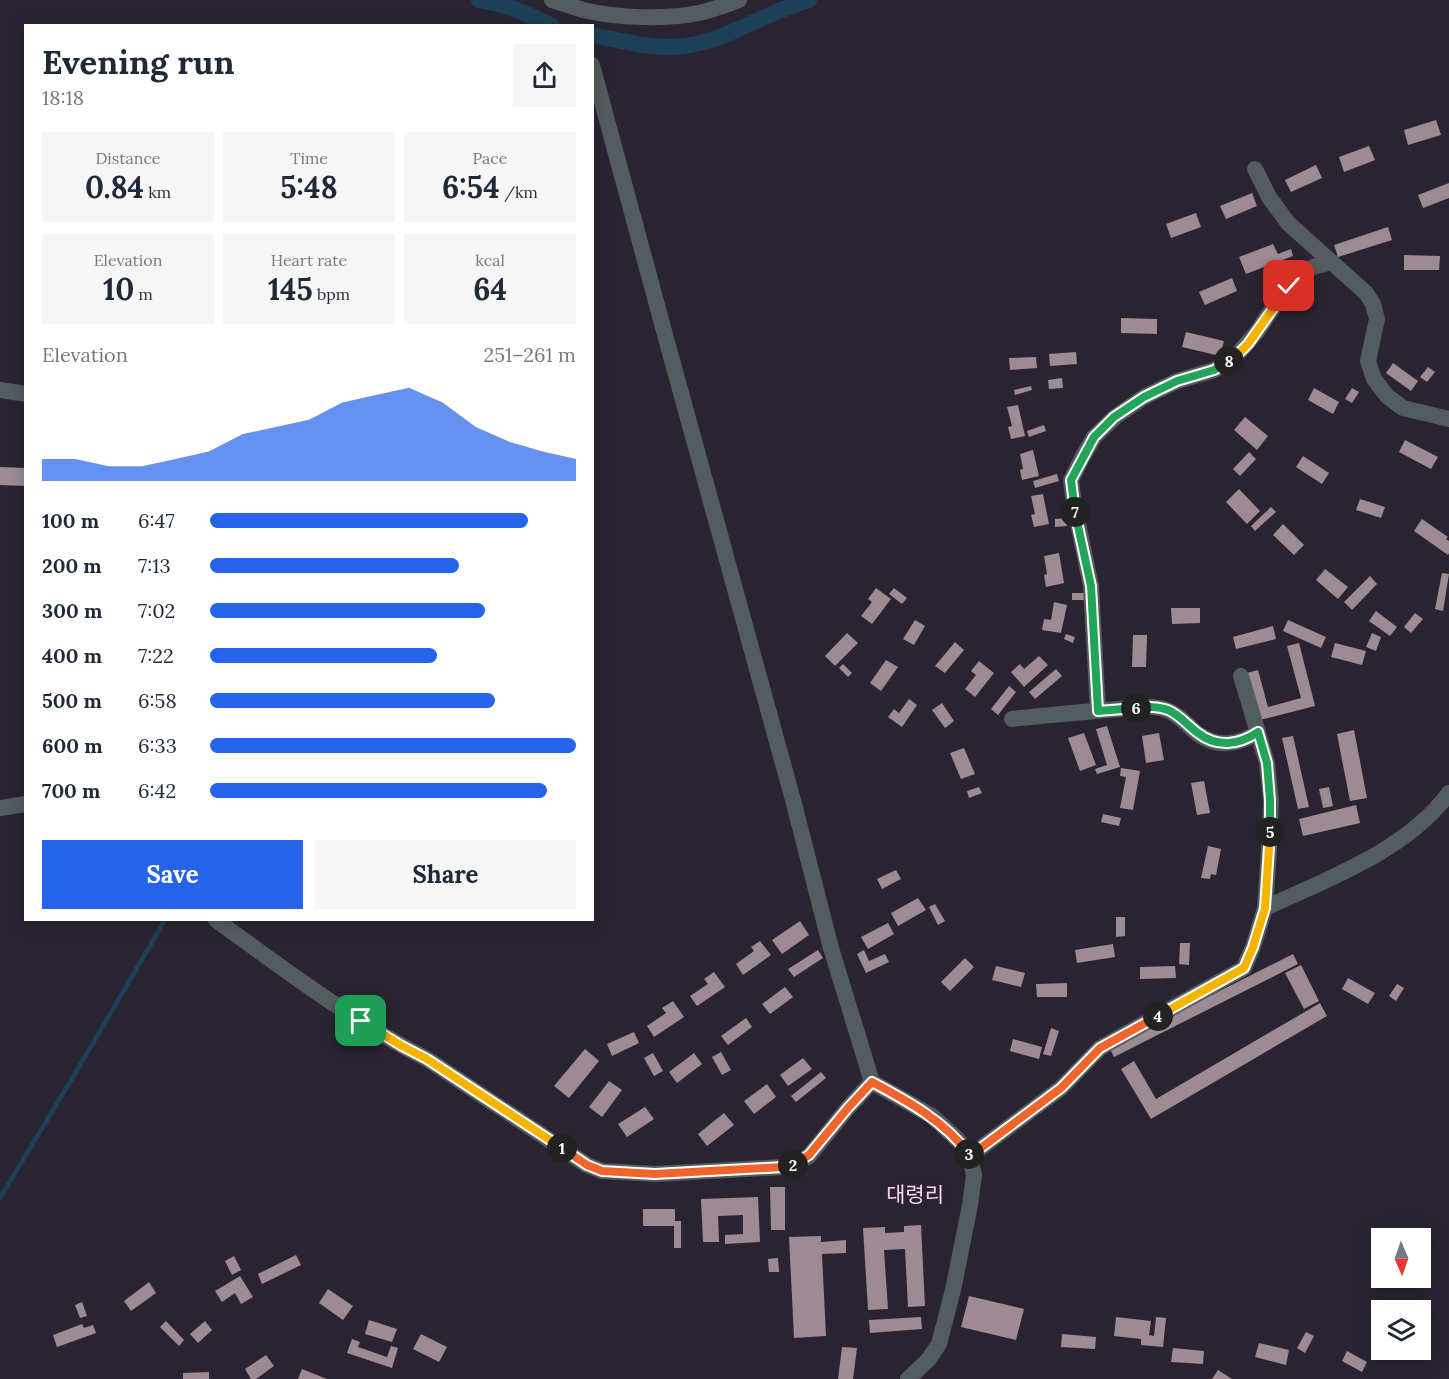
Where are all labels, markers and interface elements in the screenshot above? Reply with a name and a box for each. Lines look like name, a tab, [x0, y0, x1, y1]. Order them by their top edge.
text: Evening run	[42, 41, 234, 83]
button: share	[513, 44, 576, 107]
text: 18:18	[42, 85, 84, 110]
text: Distance	[95, 148, 161, 168]
text: Time	[290, 148, 328, 168]
text: Pace	[473, 148, 507, 168]
text: 0.84	[85, 168, 144, 206]
text: 5:48	[280, 168, 338, 206]
text: 6:54	[442, 168, 500, 206]
text: km	[144, 182, 171, 202]
text: /km	[500, 182, 538, 202]
text: Elevation	[94, 250, 162, 270]
text: Heart rate	[271, 250, 347, 270]
text: kcal	[475, 250, 505, 270]
pin	[1263, 260, 1314, 311]
icon: check	[1272, 269, 1305, 302]
text: 10	[103, 270, 134, 308]
text: 145	[268, 270, 313, 308]
text: 64	[473, 270, 507, 308]
text: m	[134, 284, 153, 304]
text: bpm	[313, 284, 350, 304]
text: Elevation	[42, 342, 128, 367]
text: 251–261 m	[483, 342, 576, 367]
pin: 8	[1214, 346, 1244, 376]
text: 8	[1224, 351, 1234, 371]
pin: 7	[1060, 497, 1090, 527]
text: 7	[1071, 502, 1079, 522]
text: 100 m	[42, 508, 99, 533]
text: 6:47	[138, 508, 175, 533]
text: 200 m	[42, 553, 102, 578]
text: 7:13	[138, 553, 171, 578]
text: 300 m	[42, 598, 102, 623]
text: 7:02	[138, 598, 175, 623]
text: 400 m	[42, 643, 102, 668]
text: 7:22	[138, 643, 174, 668]
text: 500 m	[42, 688, 102, 713]
text: 6:58	[138, 688, 177, 713]
pin: 6	[1121, 693, 1151, 723]
text: 6	[1131, 698, 1141, 718]
text: 600 m	[42, 733, 103, 758]
text: 6:33	[138, 733, 177, 758]
text: 700 m	[42, 778, 100, 803]
text: 6:42	[138, 778, 176, 803]
pin: 5	[1255, 817, 1285, 847]
text: 5	[1266, 822, 1274, 842]
button: Save	[42, 840, 303, 909]
button: Share	[315, 840, 576, 909]
pin	[335, 995, 386, 1046]
pin: 4	[1143, 1001, 1173, 1031]
icon: arrive	[344, 1004, 377, 1037]
text: 4	[1154, 1006, 1162, 1026]
pin: 1	[547, 1133, 577, 1163]
text: 1	[559, 1138, 565, 1158]
pin: 3	[954, 1139, 984, 1169]
text: 3	[965, 1144, 973, 1164]
pin: 2	[778, 1150, 808, 1180]
text: 2	[789, 1155, 797, 1175]
district label: 대령리	[886, 1181, 944, 1208]
north arrow	[1371, 1228, 1431, 1288]
map controls	[1371, 1228, 1431, 1360]
button: layers	[1371, 1300, 1431, 1360]

